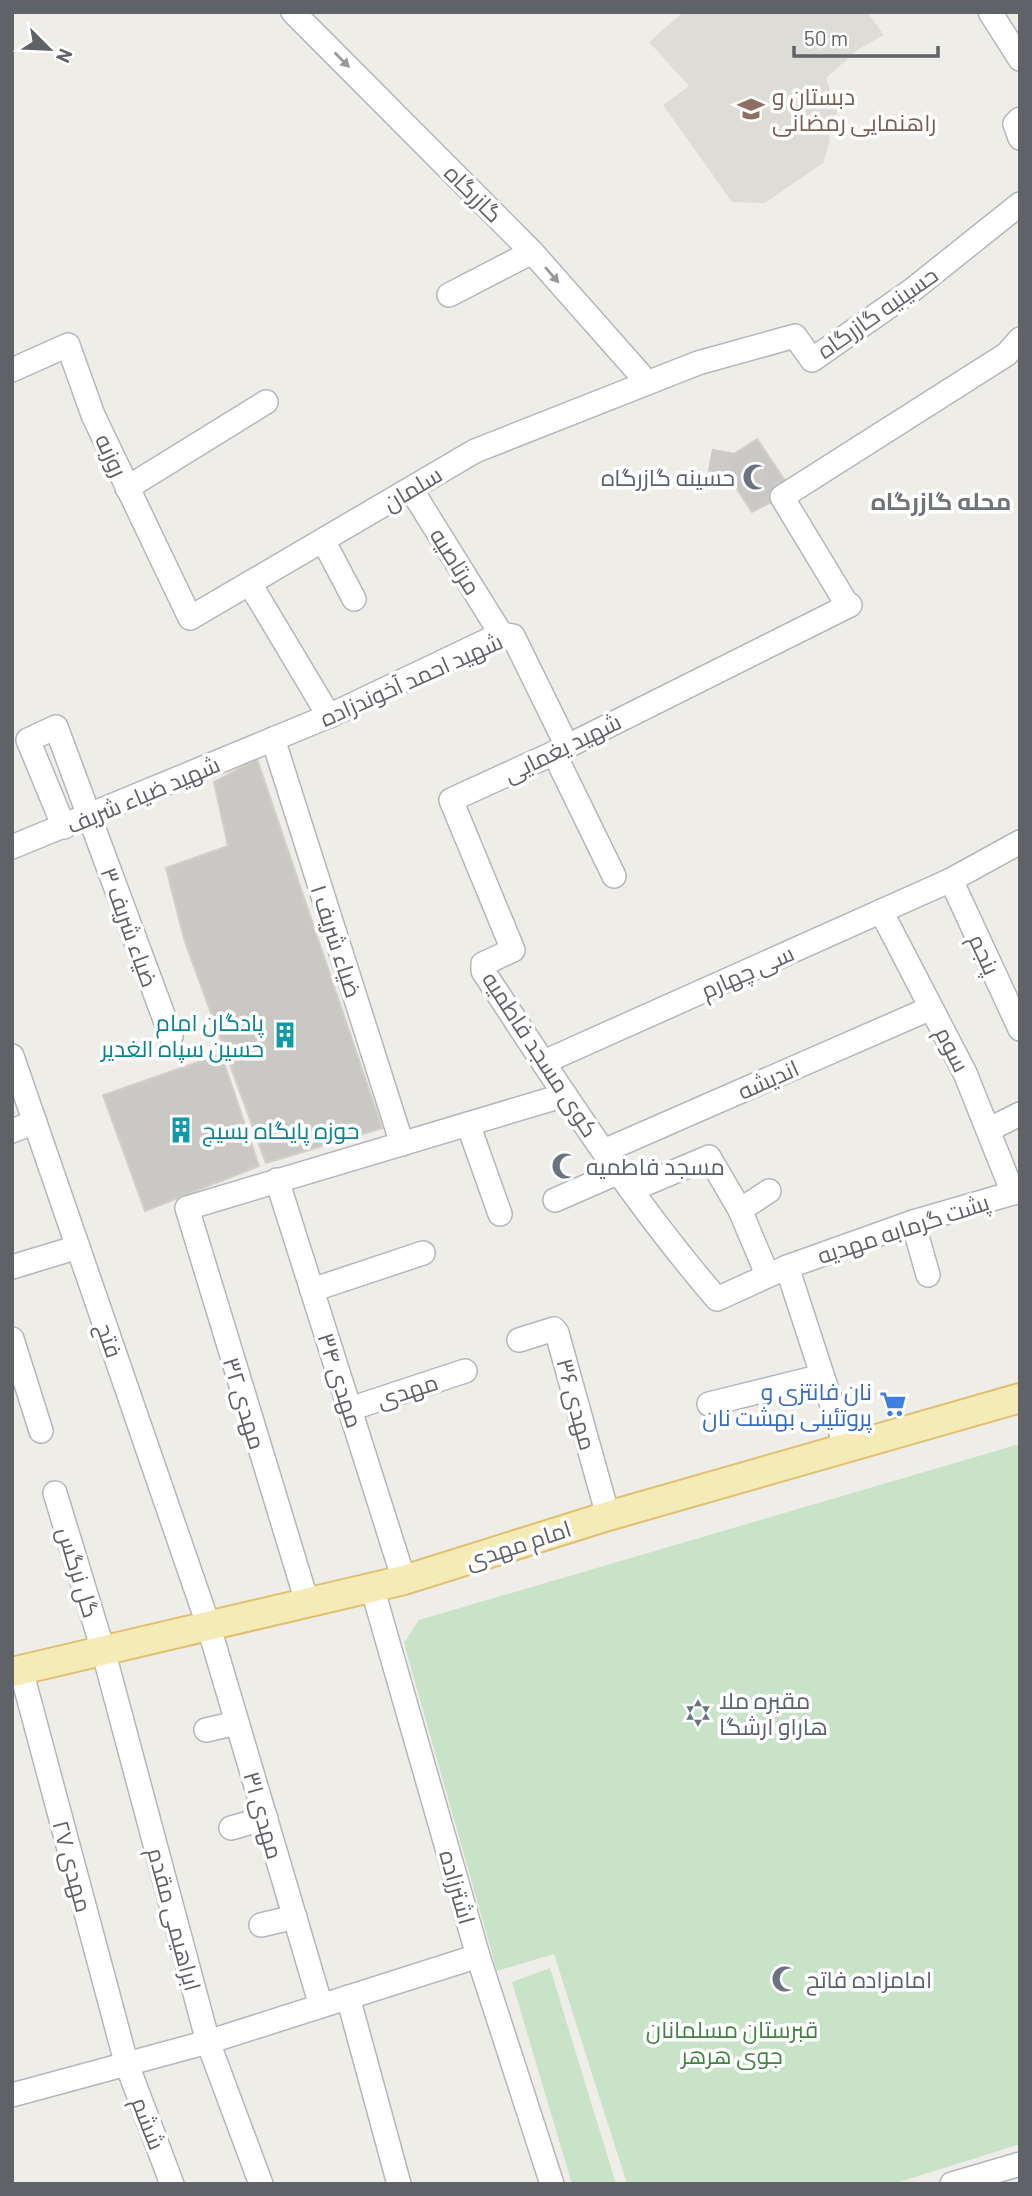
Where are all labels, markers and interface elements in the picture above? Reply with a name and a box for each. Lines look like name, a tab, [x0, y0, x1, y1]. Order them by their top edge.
north arrow	[14, 14, 84, 84]
scale bar	[794, 14, 937, 58]
text: 50 m	[804, 25, 848, 50]
text: N	[52, 46, 78, 67]
one-way arrow	[333, 51, 350, 68]
place label: دبستان و راهنمایی رمضانی	[772, 82, 936, 137]
school or university icon: دبستان و راهنمایی رمضانی	[736, 94, 766, 124]
street label: گازرگاه	[439, 158, 509, 228]
street label: حسینیه گازرگاه	[811, 260, 943, 364]
one-way arrow	[544, 266, 560, 284]
street label: روزبه	[90, 429, 134, 481]
street label: سلمان	[377, 460, 447, 517]
mosque icon: حسینه گازرگاه	[741, 462, 771, 492]
place label: حسینه گازرگاه	[601, 463, 735, 491]
district label: محله گازرگاه	[871, 486, 1011, 516]
street label: مرتاصیه	[425, 522, 487, 600]
street label: شهید احمد آخوندزاده	[315, 626, 507, 733]
street label: شهید یغمایی	[499, 706, 626, 788]
street label: شهید ضیاء شریف	[62, 749, 224, 840]
street label: ضیاء شریف ۳	[95, 863, 165, 991]
street label: ضیاء شریف ۱	[306, 881, 368, 1001]
street label: پنجم	[961, 929, 1007, 980]
street label: سی چهارم	[696, 938, 799, 1007]
street label: کوی مسجد فاطمیه	[476, 966, 605, 1143]
place label: پادگان امام حسین سپاه الغدیر	[99, 1008, 264, 1063]
building icon: پادگان امام حسین سپاه الغدیر	[270, 1020, 300, 1050]
street label: سوم	[927, 1022, 976, 1078]
street label: اندیشه	[733, 1053, 803, 1105]
building icon: حوزه پایگاه بسیج	[166, 1115, 196, 1145]
place label: حوزه پایگاه بسیج	[202, 1116, 359, 1147]
mosque icon: مسجد فاطمیه	[550, 1151, 580, 1181]
place label: مسجد فاطمیه	[586, 1152, 725, 1180]
street label: پشت گرمابه مهدیه	[814, 1187, 993, 1271]
street label: فتح	[88, 1319, 129, 1362]
street label: مهدی ۳۴	[312, 1329, 370, 1431]
street label: مهدی ۳۲	[217, 1353, 272, 1453]
street label: مهدی ۳۶	[550, 1355, 603, 1453]
street label: مهدی	[373, 1367, 442, 1414]
place label: نان فانتزی و پروتئینی بهشت نان	[702, 1377, 872, 1433]
supermarket icon: نان فانتزی و پروتئینی بهشت نان	[878, 1389, 908, 1419]
street label: امام مهدی	[462, 1514, 575, 1577]
street label: گل نرگس	[51, 1523, 106, 1621]
place label: مقبره ملا هاراو ارشگا	[719, 1686, 828, 1740]
synagogue icon: مقبره ملا هاراو ارشگا	[683, 1698, 713, 1728]
street label: مهدی ۳۱	[237, 1768, 290, 1862]
street label: مهدی ۲۷	[46, 1817, 99, 1915]
street label: ابراهیمی مقدم	[140, 1844, 208, 1994]
street label: اشترزاده	[434, 1847, 482, 1927]
mosque icon: امامزاده فاتح	[770, 1964, 800, 1994]
place label: امامزاده فاتح	[806, 1965, 932, 1996]
park label: قبرستان مسلمانان جوی هرهر	[646, 2015, 818, 2070]
street label: ششم	[123, 2093, 172, 2154]

